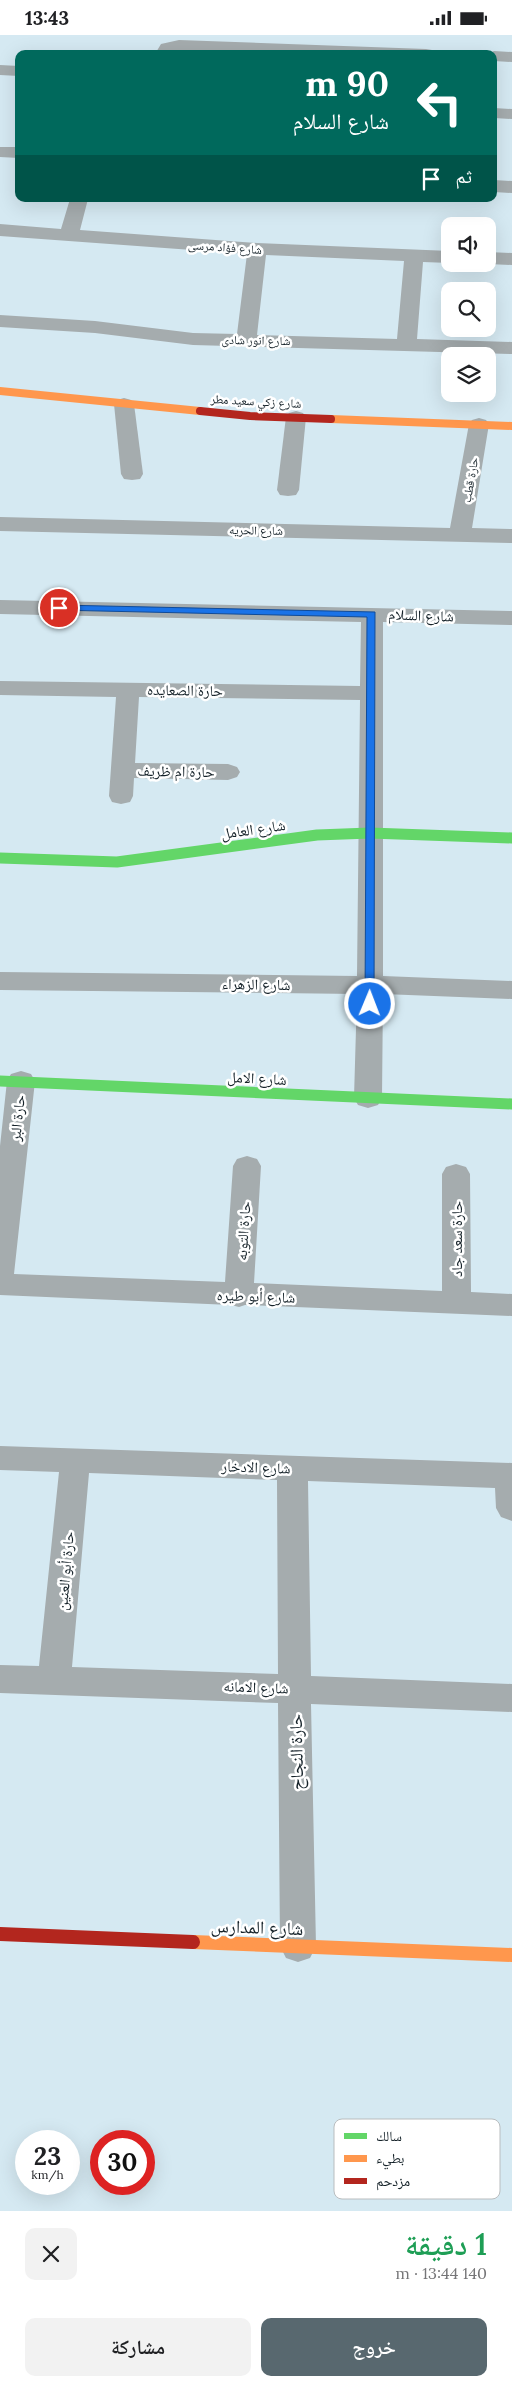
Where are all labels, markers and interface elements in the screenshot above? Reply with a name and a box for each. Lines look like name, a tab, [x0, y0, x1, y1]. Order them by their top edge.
text: 13:43	[25, 6, 69, 30]
text: 90 m	[305, 61, 389, 106]
icon: left	[407, 70, 472, 135]
text: شارع السلام	[293, 107, 389, 135]
text: ثم	[455, 164, 472, 188]
icon: arrive	[417, 165, 445, 193]
map controls	[441, 217, 496, 402]
button: sound	[441, 217, 496, 272]
street label: شارع فؤاد مرسى	[187, 237, 263, 258]
button: search	[441, 282, 496, 337]
street label: شارع انور شادى	[221, 332, 291, 349]
button: layers	[441, 347, 496, 402]
street label: شارع زكي سعيد مطر	[209, 391, 302, 414]
street label: حارة قطب	[459, 456, 482, 504]
street label: شارع الحريه	[229, 522, 283, 539]
pin	[38, 587, 80, 629]
icon: arrive	[45, 594, 73, 622]
street label: شارع السلام	[388, 604, 454, 627]
street label: حارة الصعايده	[147, 680, 224, 700]
street label: حارة ام ظريف	[137, 761, 215, 782]
street label: شارع العامل	[220, 815, 287, 844]
street label: شارع الزهراء	[221, 974, 291, 995]
position arrow	[343, 977, 395, 1029]
street label: شارع الامل	[227, 1067, 287, 1090]
street label: حارة البر	[5, 1093, 29, 1143]
street label: حارة التوبه	[231, 1200, 255, 1261]
street label: حارة سعد جاد	[447, 1201, 466, 1277]
street label: شارع أبو طيره	[216, 1285, 296, 1308]
street label: شارع الادخار	[220, 1456, 291, 1479]
street label: حارة أبو العنين	[52, 1530, 79, 1611]
street label: شارع الامانه	[223, 1676, 289, 1699]
street label: حارة النجاح	[284, 1714, 309, 1790]
street label: شارع المدارس	[210, 1914, 304, 1940]
legend	[334, 2119, 500, 2199]
text: سالك	[376, 2127, 402, 2145]
speed limit sign: 30	[90, 2130, 155, 2195]
text: 23	[34, 2140, 61, 2172]
text: بطيء	[376, 2149, 405, 2170]
text: km/h	[31, 2167, 64, 2182]
text: مزدحم	[376, 2172, 410, 2191]
text: 1 دقيقة	[405, 2225, 487, 2263]
button: close	[25, 2228, 77, 2280]
text: 140 m · 13:44	[396, 2263, 487, 2283]
button: مشاركة	[25, 2318, 251, 2376]
button: خروج	[261, 2318, 487, 2376]

